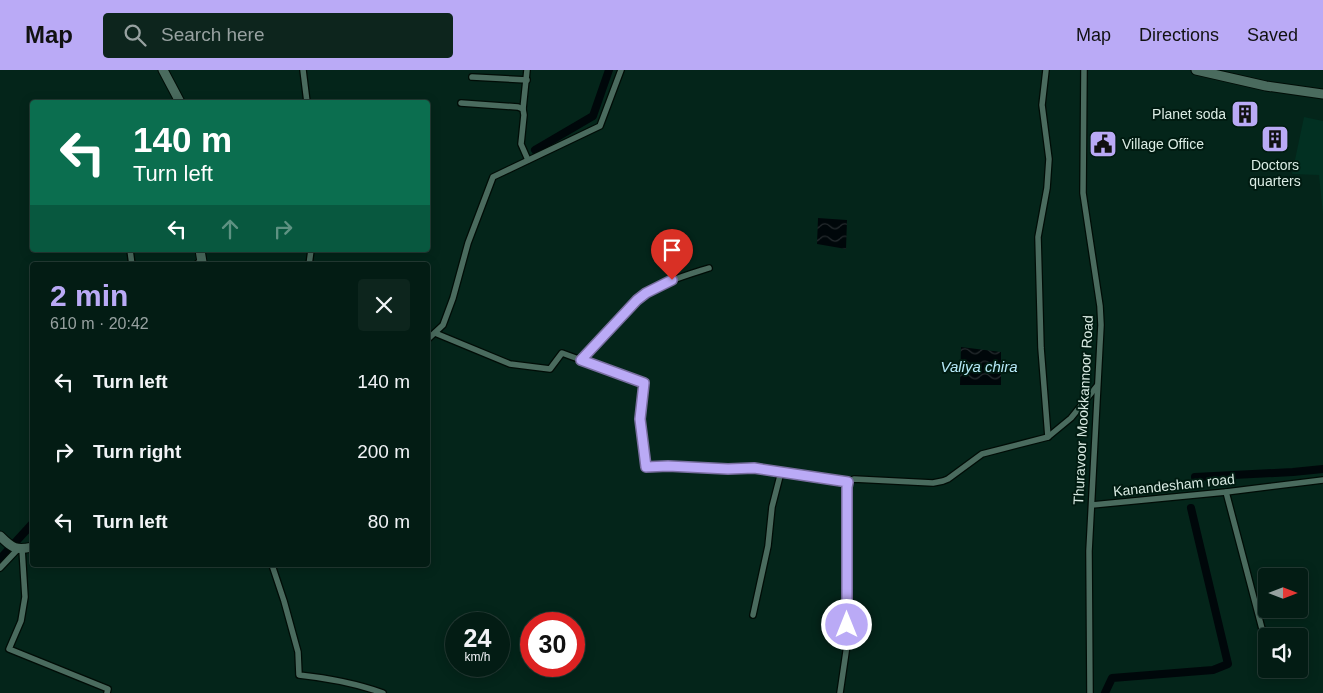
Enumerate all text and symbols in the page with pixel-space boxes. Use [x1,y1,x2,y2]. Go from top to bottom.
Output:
search box [103,13,453,58]
text: Map [25,21,73,48]
icon: search [121,21,149,49]
text: Search here [161,24,265,45]
text: Map [1076,25,1111,45]
text: Directions [1139,25,1219,45]
text: Saved [1247,25,1298,45]
building icon: Planet soda [1230,99,1260,129]
place label: Planet soda [1152,106,1226,122]
icon: left [50,120,115,185]
text: 140 m [133,120,232,159]
building icon: Doctors quarters [1260,124,1290,154]
public building icon: Village Office [1088,129,1118,159]
place label: Village Office [1122,136,1204,152]
place label: Doctors quarters [1249,157,1301,189]
text: Turn left [133,161,213,186]
icon: left [163,215,191,243]
icon: ahead [216,215,244,243]
icon: right [269,215,297,243]
pin [651,229,693,280]
icon: arrive [658,236,686,264]
text: 2 min [50,279,128,312]
button: close [358,279,410,331]
text: 610 m · 20:42 [50,315,149,332]
street label: Thuravoor Mookkannoor Road [1070,315,1096,505]
water label: Valiya chira [941,358,1017,375]
icon: left [50,368,78,396]
text: Turn left [93,371,168,392]
text: 140 m [357,371,410,392]
icon: right [50,438,78,466]
text: Turn right [93,441,181,462]
text: 200 m [357,441,410,462]
street label: Kanandesham road [1112,471,1236,499]
icon: left [50,508,78,536]
text: Turn left [93,511,168,532]
text: 80 m [368,511,410,532]
north arrow [1258,568,1308,618]
map controls [1258,568,1308,678]
position arrow [820,598,872,650]
speed limit sign: 30 [520,612,585,677]
text: 24 [464,624,491,652]
button: sound [1258,628,1308,678]
text: km/h [464,650,491,664]

